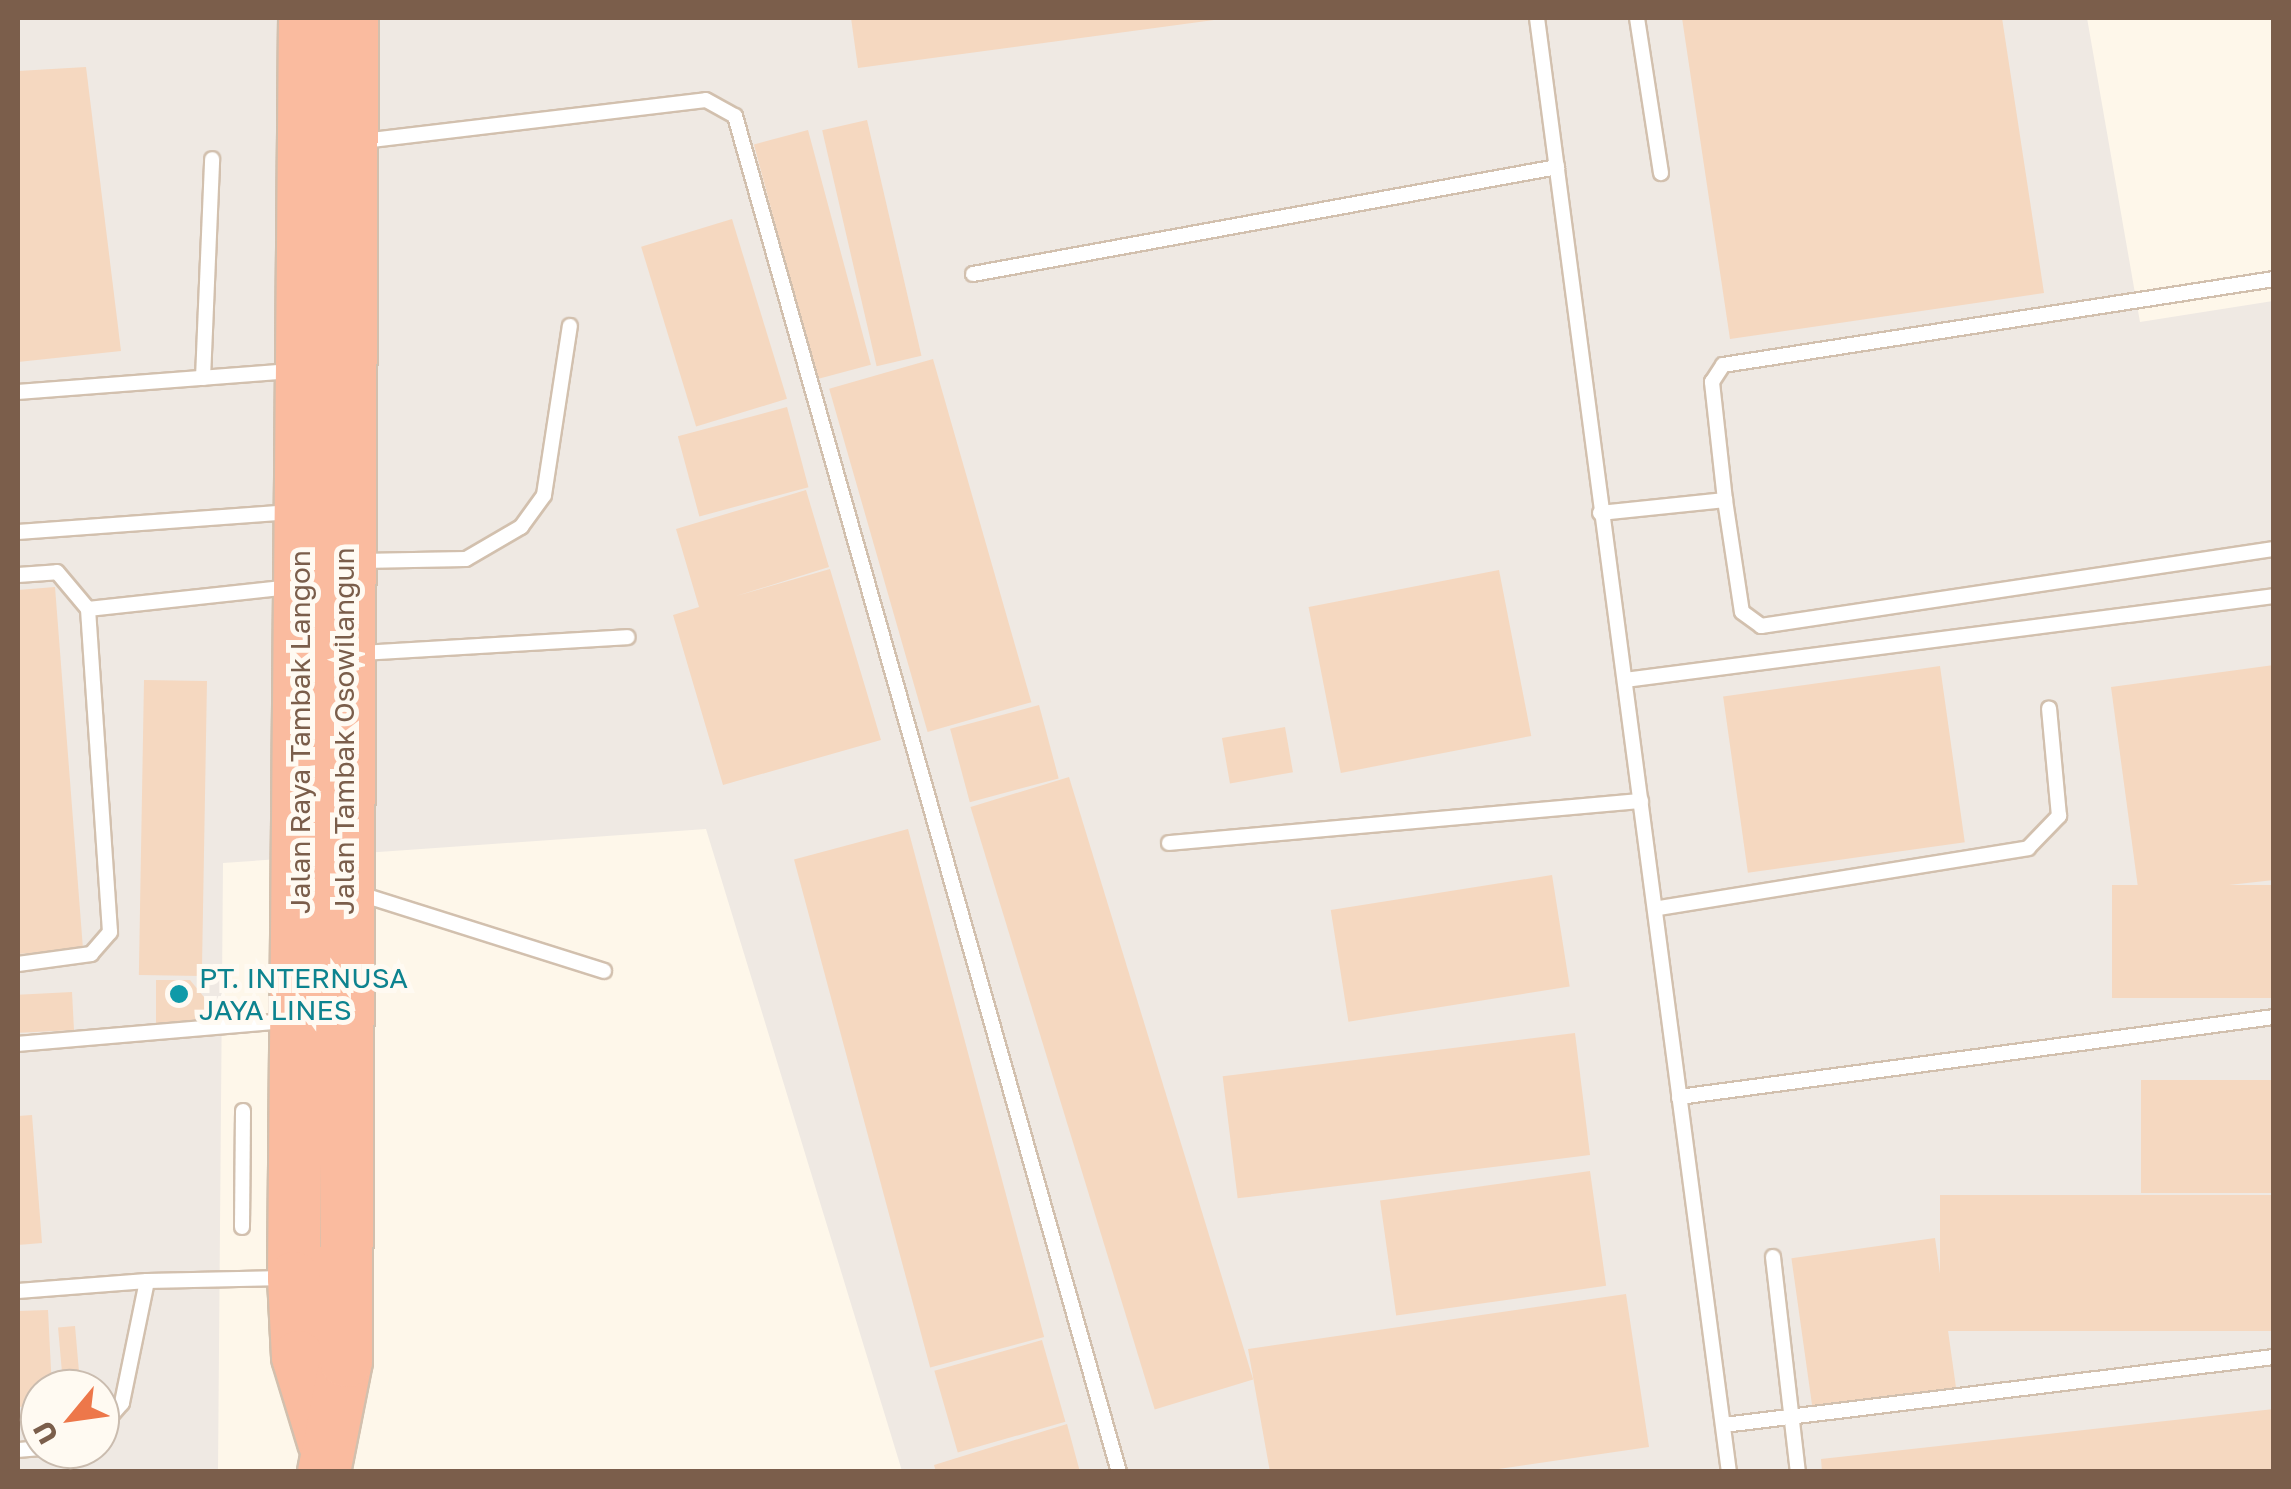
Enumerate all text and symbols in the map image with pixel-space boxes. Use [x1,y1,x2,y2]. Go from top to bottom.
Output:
street label: Jalan Tambak Osowilangun [327,547,361,915]
street label: Jalan Raya Tambak Langon [283,550,317,914]
place label: PT. INTERNUSA JAYA LINES [199,961,408,1027]
marker: PT. INTERNUSA JAYA LINES [168,983,190,1005]
north arrow [20,1369,120,1469]
text: U [26,1416,64,1450]

